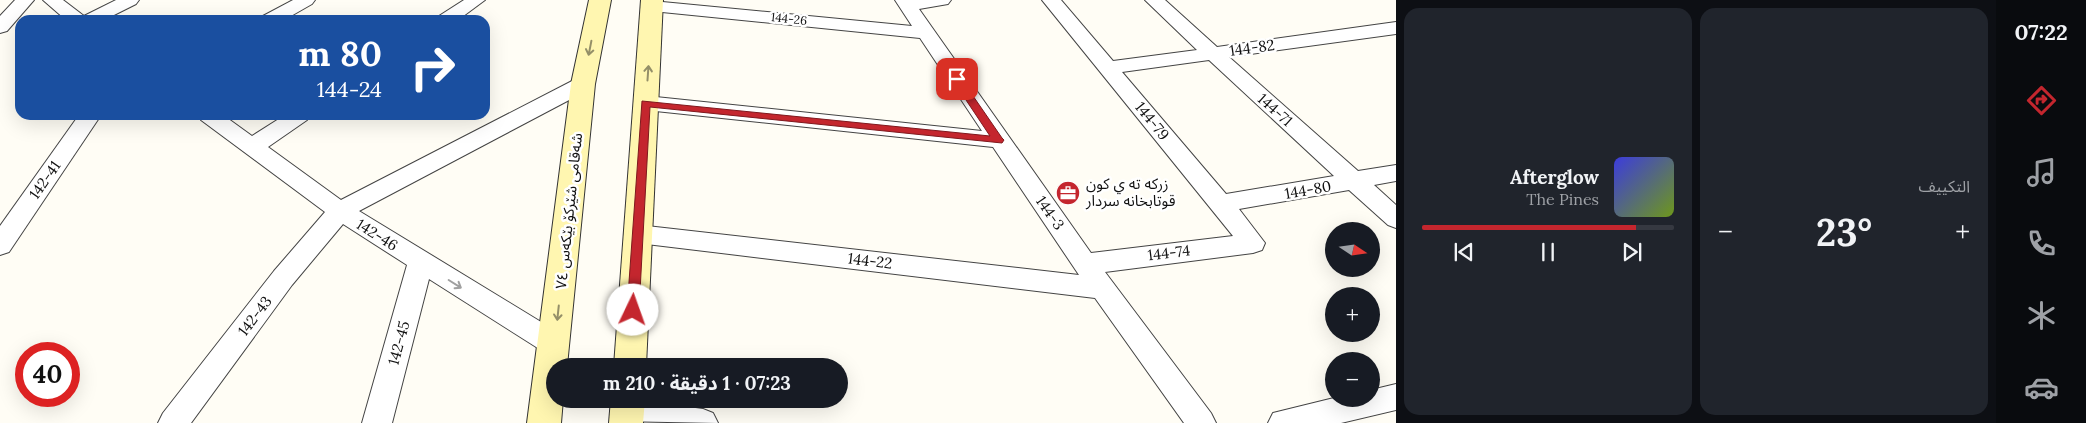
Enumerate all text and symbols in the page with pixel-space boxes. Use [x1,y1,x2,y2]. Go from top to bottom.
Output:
street label: 144-26 [770,9,808,28]
text: 07:22 [2014,18,2068,46]
text: 80 m [298,31,382,76]
icon: right [400,35,465,100]
street label: 144-82 [1228,35,1276,60]
one-way arrow [585,39,595,55]
pin [936,58,978,100]
one-way arrow [643,65,652,81]
icon: arrive [943,65,971,93]
text: 144-24 [317,75,382,103]
icon: directions [2024,83,2059,118]
street label: 144-71 [1254,89,1297,130]
street label: 144-79 [1131,98,1174,144]
street label: شەقامی شێرکۆ بێکەس ٧٤ [551,132,586,290]
icon: music [2024,155,2059,190]
street label: 142-41 [25,157,65,202]
text: Afterglow [1510,165,1599,189]
place label: زركه ته ي كون قوتابخانه سردار [1085,174,1176,210]
street label: 144-80 [1283,176,1333,203]
text: التكييف [1918,176,1970,196]
office icon: زركه ته ي كون قوتابخانه سردار [1055,180,1081,206]
text: The Pines [1526,189,1599,209]
street label: 144-3 [1032,192,1069,233]
text: 23° [1816,208,1872,256]
street label: 142-46 [353,214,402,255]
text: − [1718,214,1733,250]
text: + [1955,214,1970,250]
north arrow [1325,222,1380,278]
map controls [1325,222,1380,407]
icon: phone [2024,226,2059,261]
icon: previous [1450,238,1478,266]
icon: pause [1534,238,1562,266]
icon: next [1618,238,1646,266]
street label: 144-74 [1146,240,1191,265]
street label: 144-22 [847,248,893,273]
one-way arrow [448,279,462,289]
position arrow [606,283,658,335]
button: + [1325,287,1380,342]
street label: 142-43 [233,292,276,339]
icon: climate [2024,298,2059,333]
one-way arrow [553,305,563,321]
street label: 142-45 [384,319,414,367]
speed limit sign: 40 [15,342,80,407]
button: − [1325,352,1380,407]
icon: car [2024,370,2059,405]
text: 07:23 · 1 دقيقة · 210 m [603,371,791,395]

